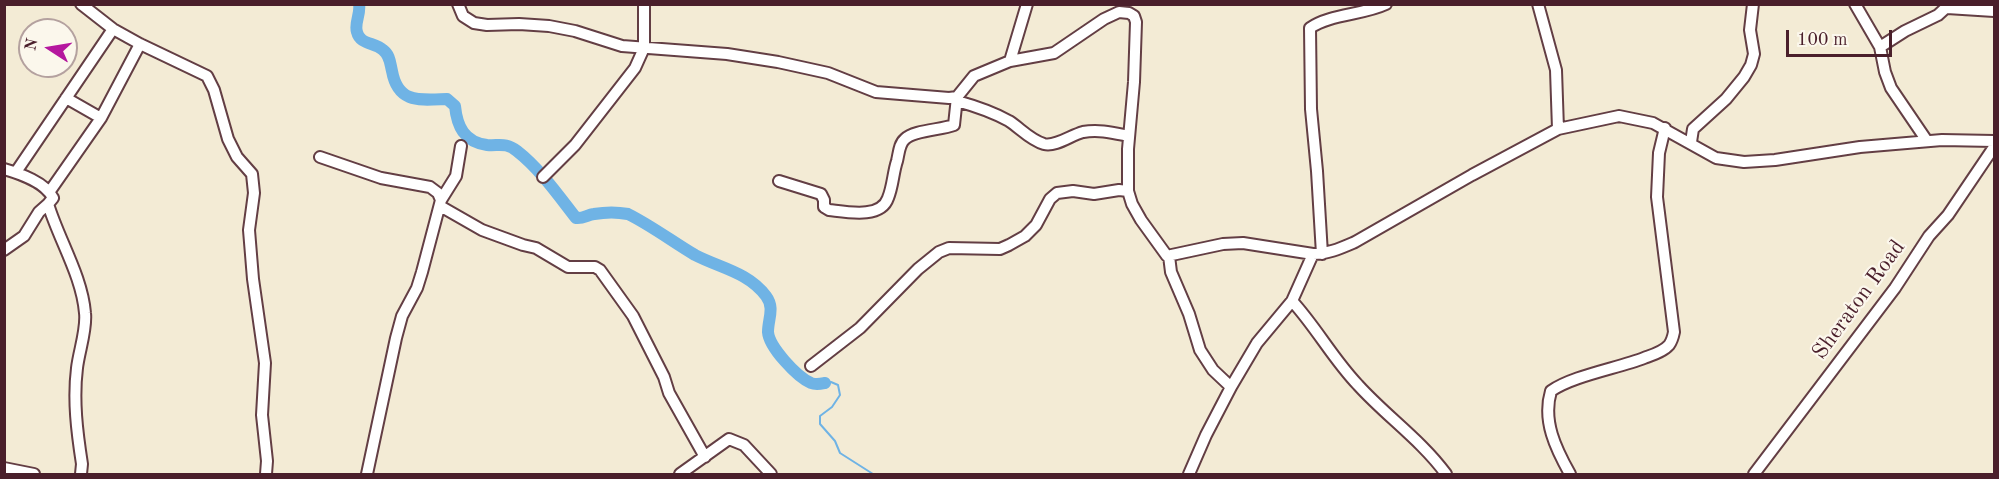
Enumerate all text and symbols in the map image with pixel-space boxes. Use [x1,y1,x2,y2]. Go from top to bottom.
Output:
north arrow [18,18,78,78]
scale bar [1789,18,1896,56]
text: 100 m [1797,31,1848,49]
text: N [23,37,41,52]
street label: Sheraton Road [1807,235,1911,365]

